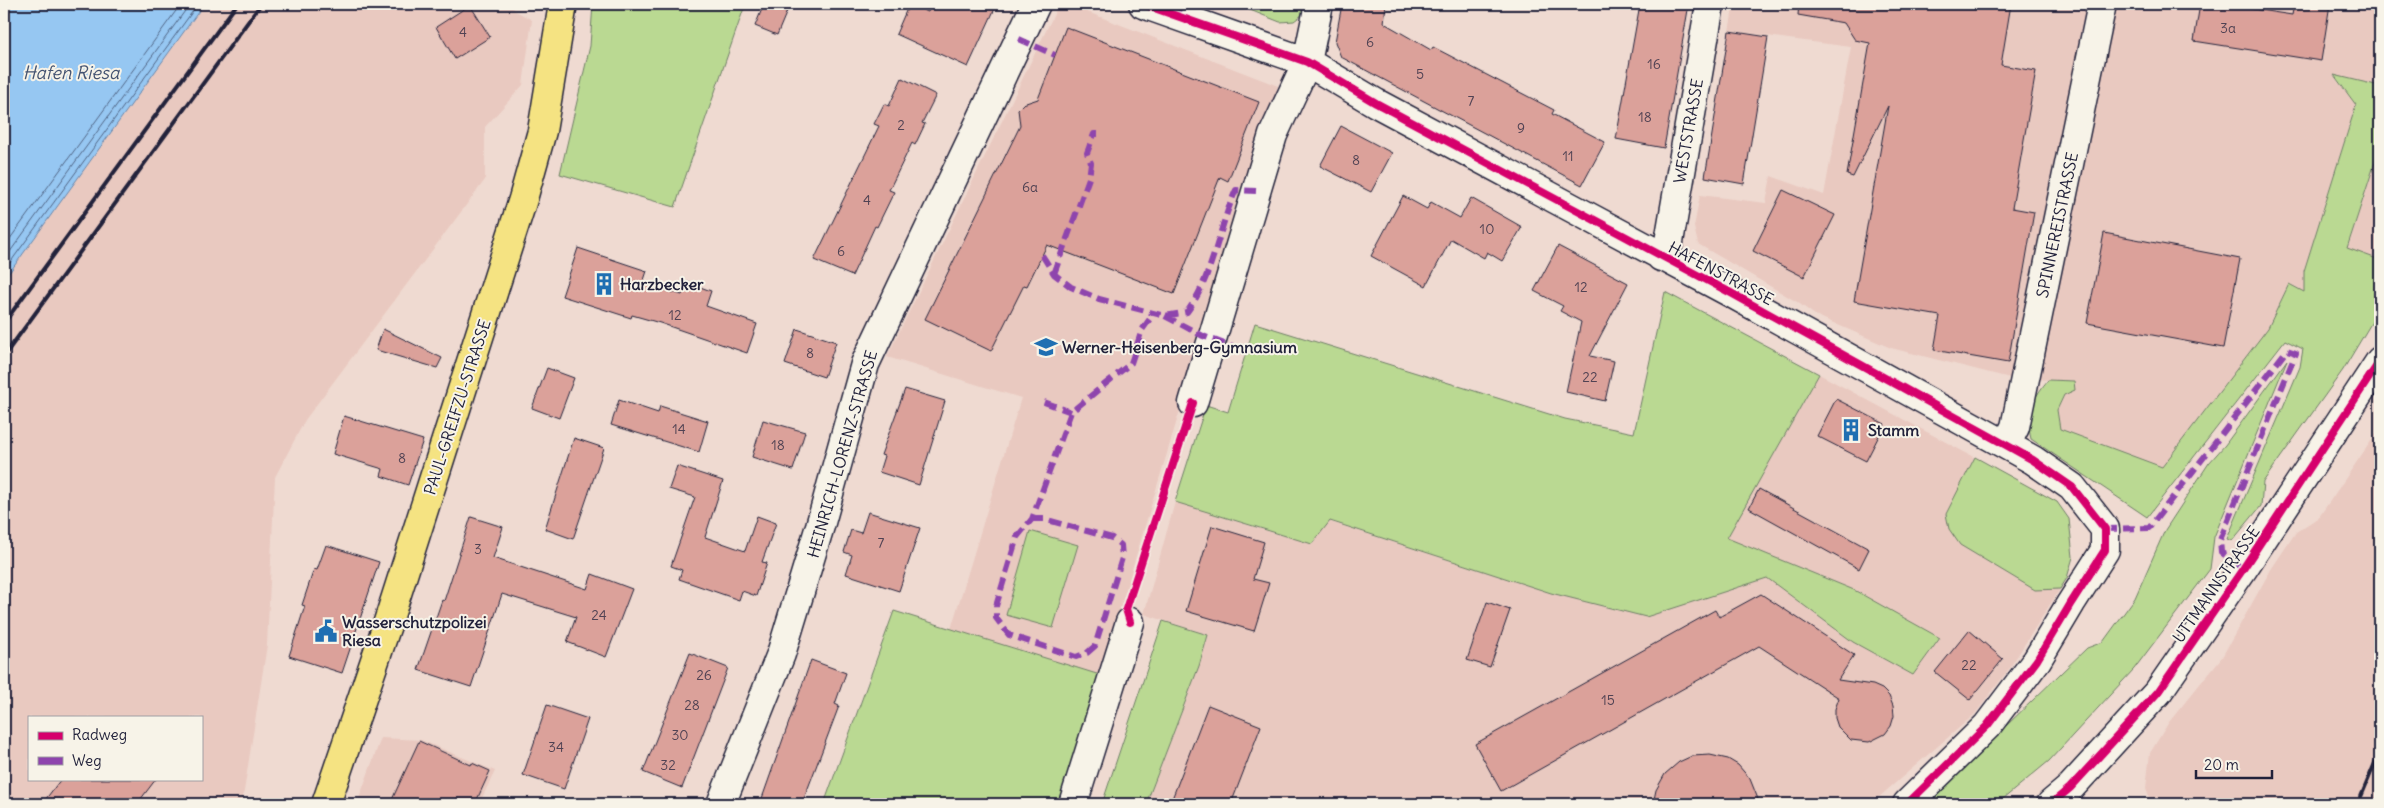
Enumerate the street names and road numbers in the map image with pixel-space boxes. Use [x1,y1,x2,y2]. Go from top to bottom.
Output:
street label: WESTSTRASSE [1669,77,1707,185]
street label: SPINNEREISTRASSE [2032,150,2082,300]
street label: HAFENSTRASSE [1665,237,1777,309]
street label: PAUL-GREIFZU-STRASSE [419,317,495,497]
street label: HEINRICH-LORENZ-STRASSE [803,348,881,560]
street label: UTTMANNSTRASSE [2168,522,2264,646]

